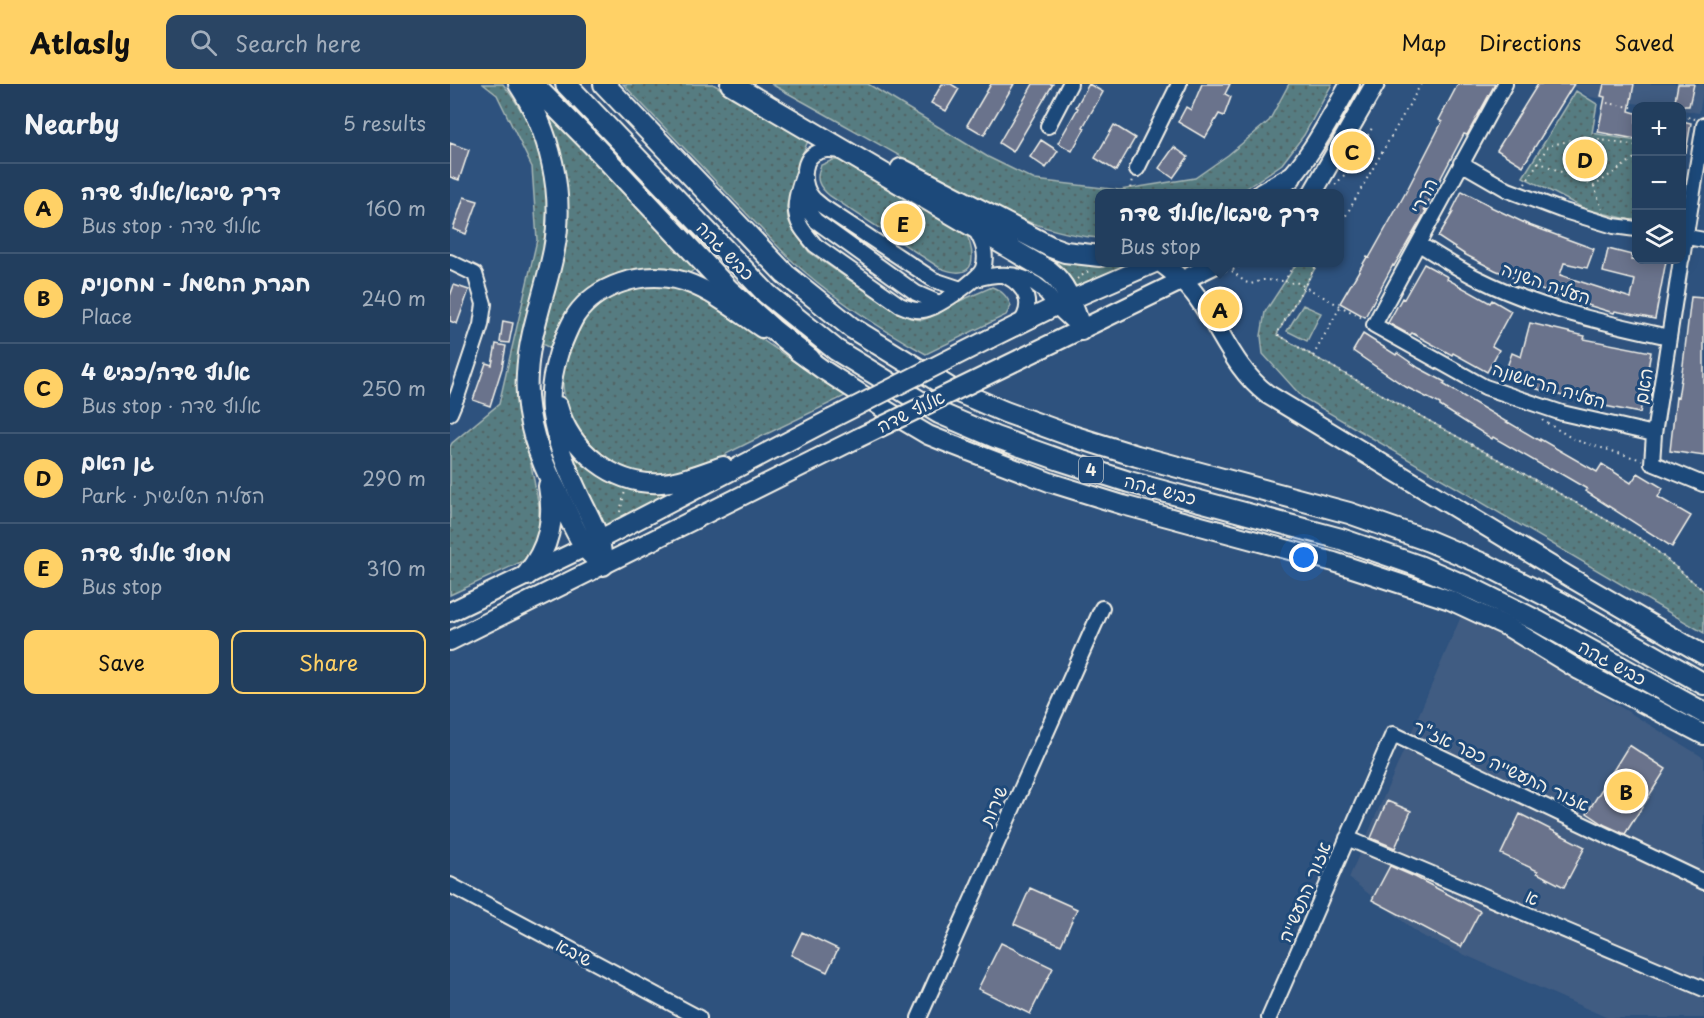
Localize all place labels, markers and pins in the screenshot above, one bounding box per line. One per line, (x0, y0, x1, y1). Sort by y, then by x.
pin: C (1332, 128, 1372, 174)
pin: D (1566, 136, 1604, 182)
pin: E (884, 200, 922, 246)
pin: A (1200, 286, 1240, 332)
pin: B (1606, 768, 1646, 814)

